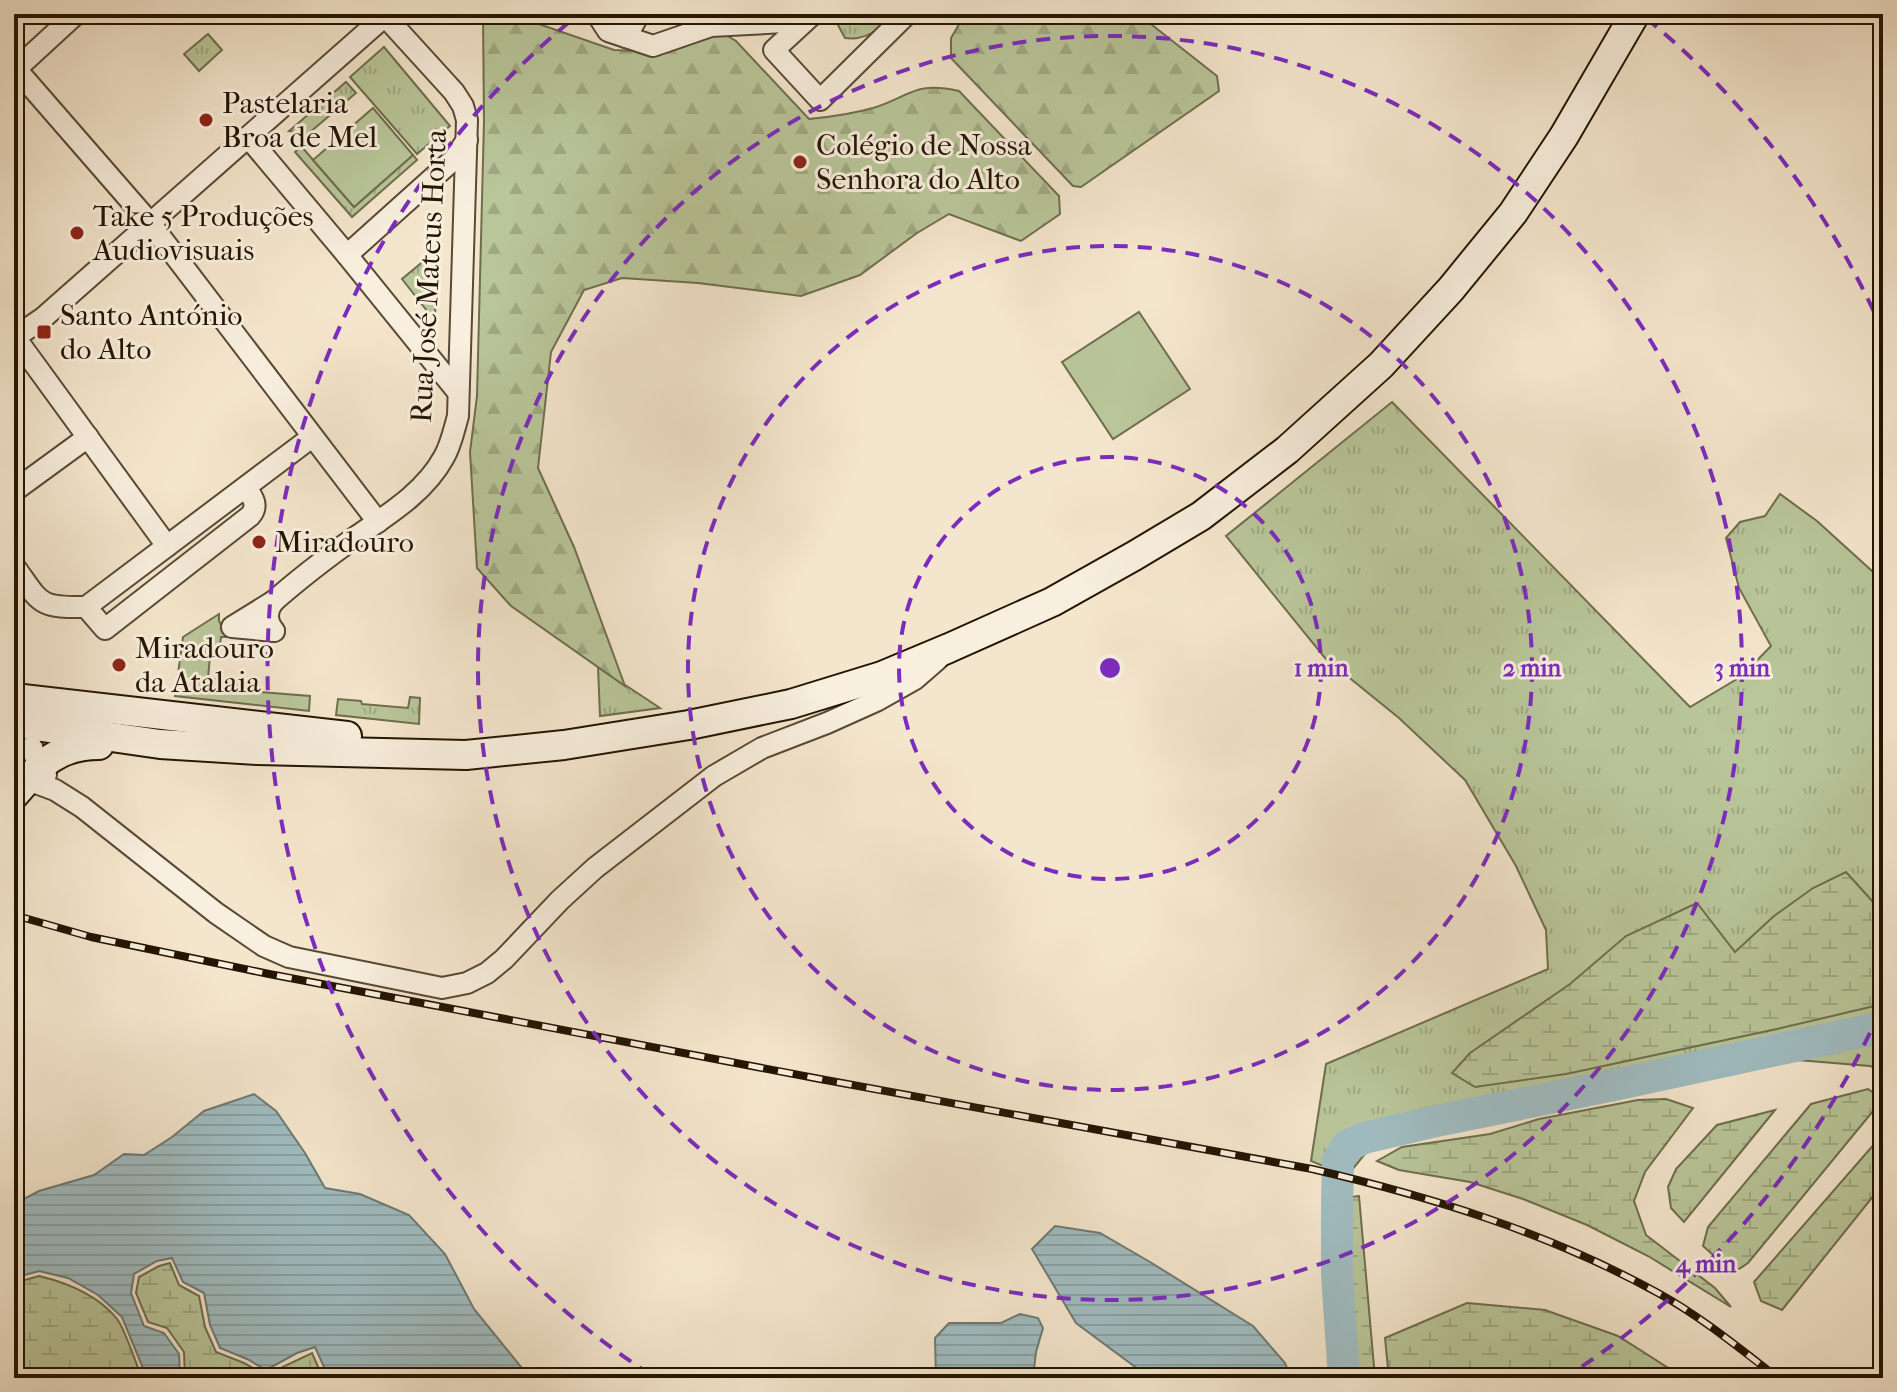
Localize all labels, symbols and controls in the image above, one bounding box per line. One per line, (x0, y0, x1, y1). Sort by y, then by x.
place label: Pastelaria Broa de Mel (222, 86, 377, 155)
marker: Pastelaria Broa de Mel (197, 111, 215, 129)
street label: Rua José Mateus Horta (404, 127, 454, 424)
place label: Colégio de Nossa Senhora do Alto (816, 128, 1033, 197)
marker: Colégio de Nossa Senhora do Alto (791, 153, 809, 171)
place label: Take 5 Produções Audiovisuais (92, 199, 314, 268)
marker: Take 5 Produções Audiovisuais (68, 224, 86, 242)
place label: Santo António do Alto (60, 298, 243, 367)
marker: Santo António do Alto (35, 323, 53, 341)
place label: Miradouro (275, 525, 414, 560)
marker: Miradouro (250, 533, 268, 551)
place label: Miradouro da Atalaia (135, 631, 274, 700)
centre of rings (1096, 654, 1124, 682)
text: 1 min (1294, 654, 1349, 682)
text: 2 min (1503, 654, 1562, 682)
text: 3 min (1714, 654, 1771, 682)
marker: Miradouro da Atalaia (110, 656, 128, 674)
text: 4 min (1675, 1250, 1737, 1279)

